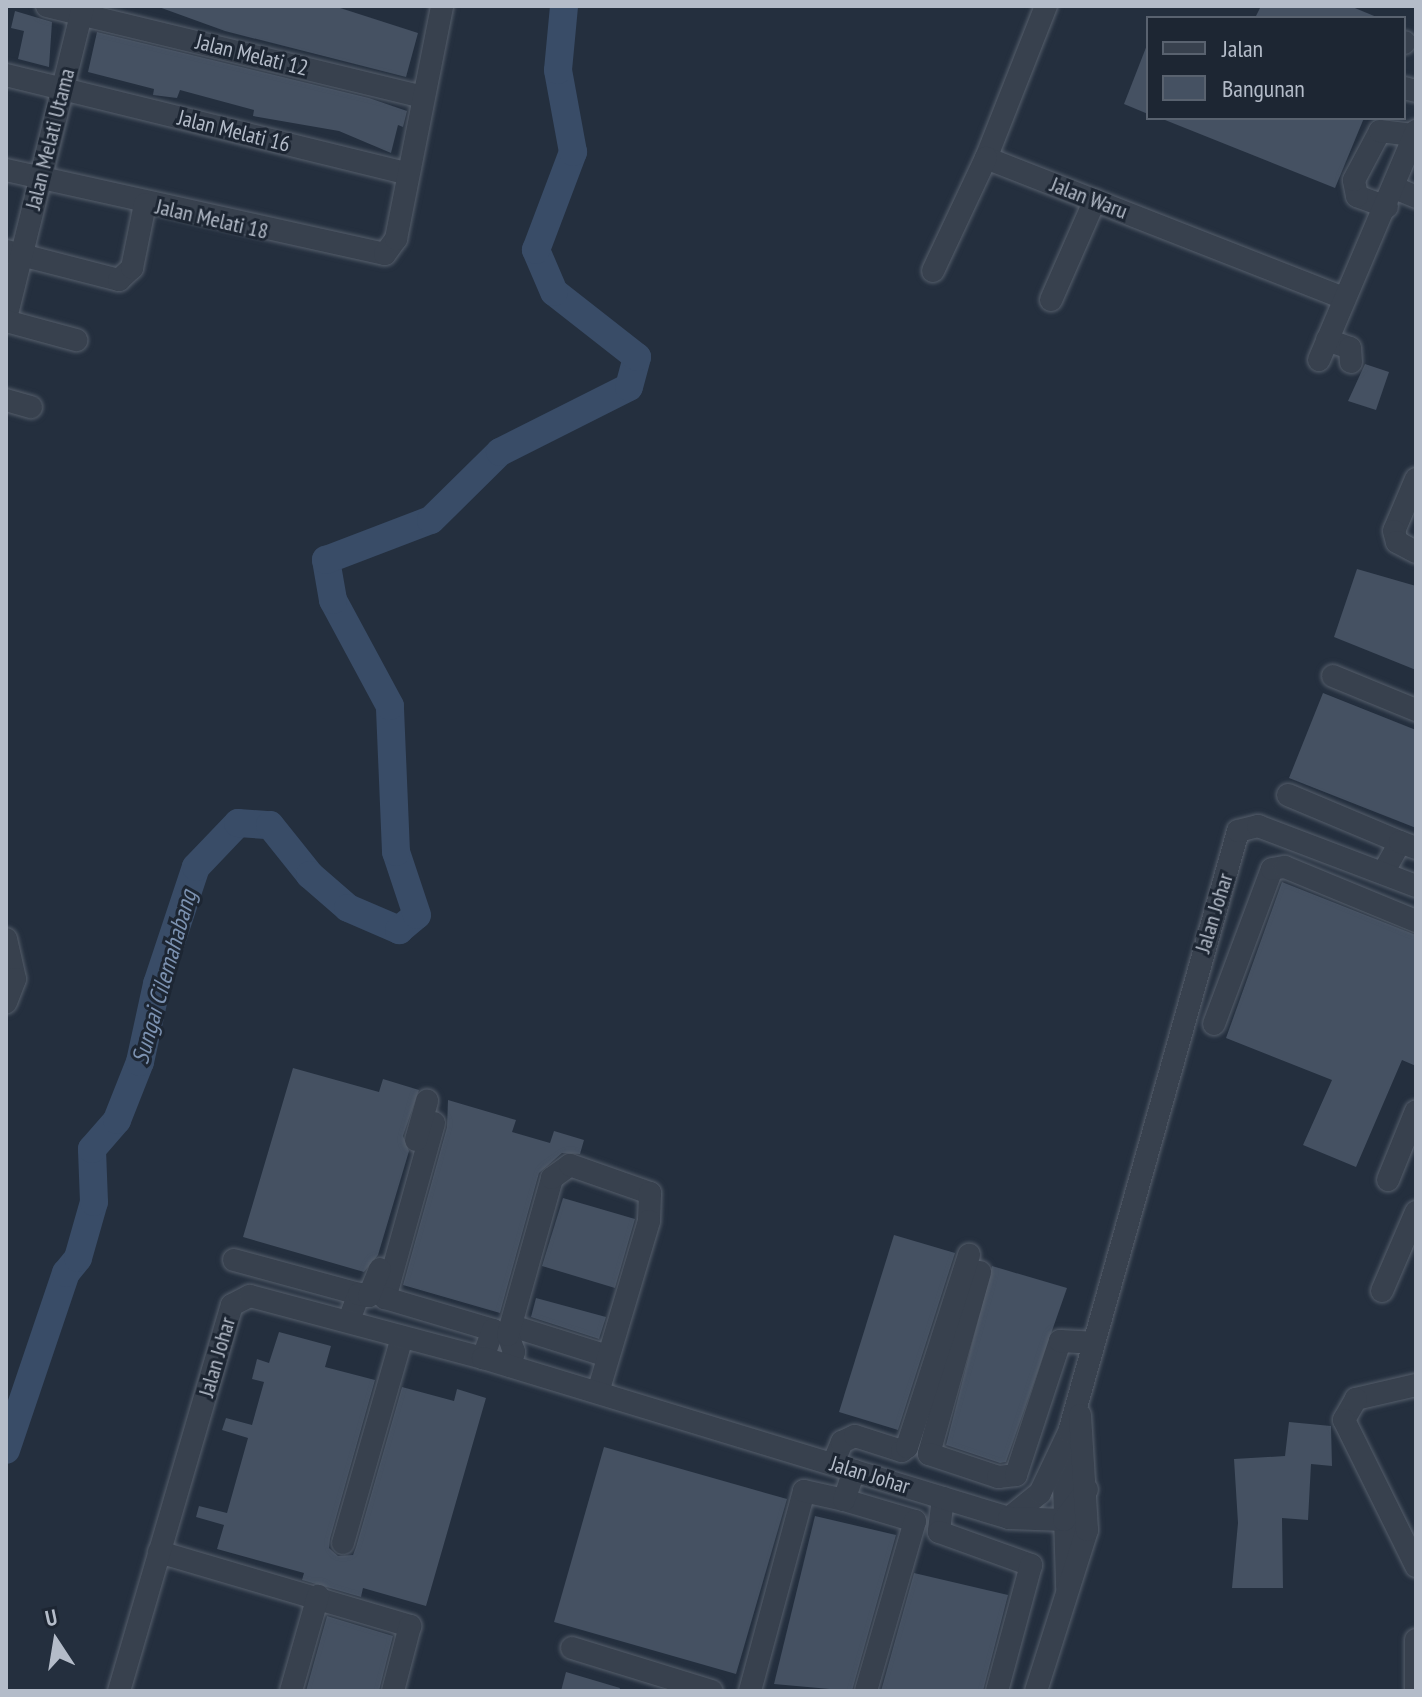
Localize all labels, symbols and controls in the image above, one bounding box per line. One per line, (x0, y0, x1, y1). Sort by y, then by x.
legend (1146, 16, 1406, 120)
street label: Jalan Melati 12 (193, 28, 311, 82)
text: Jalan (1222, 33, 1263, 64)
street label: Jalan Melati Utama (20, 66, 80, 212)
text: Bangunan (1222, 73, 1305, 104)
street label: Jalan Melati 16 (175, 104, 293, 158)
street label: Jalan Waru (1047, 171, 1131, 225)
street label: Jalan Melati 18 (153, 193, 271, 245)
street label: Jalan Johar (1189, 870, 1239, 956)
water label: Sungai Cilemahabang (125, 887, 203, 1067)
street label: Jalan Johar (193, 1314, 241, 1400)
street label: Jalan Johar (827, 1450, 913, 1500)
north arrow (16, 1601, 96, 1681)
text: U (43, 1603, 59, 1632)

